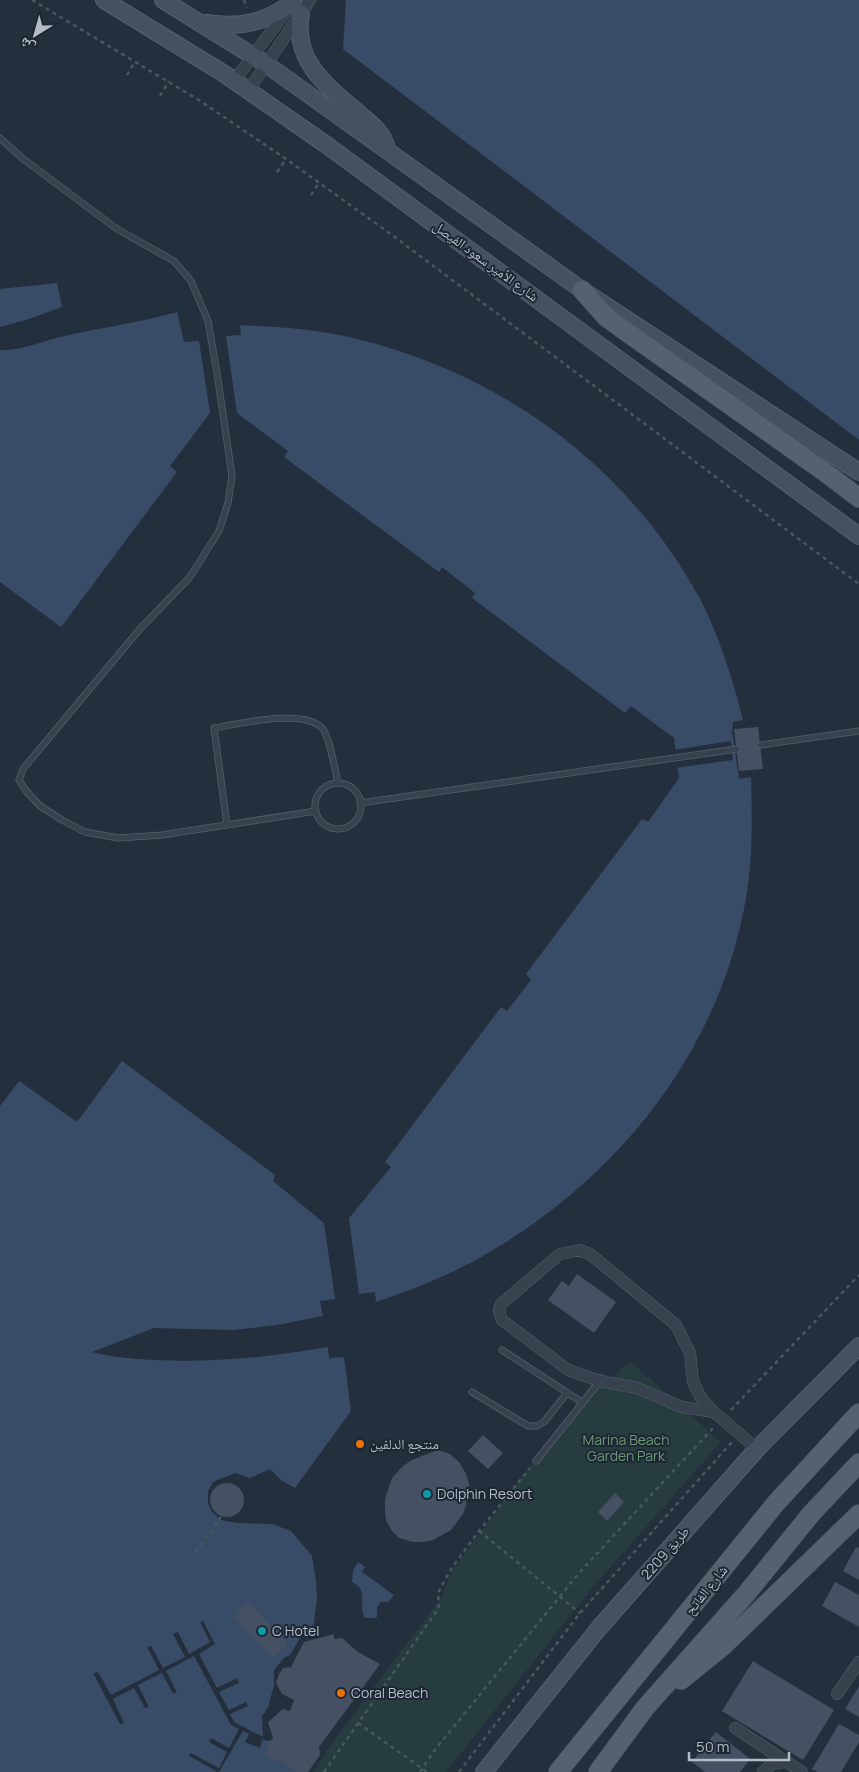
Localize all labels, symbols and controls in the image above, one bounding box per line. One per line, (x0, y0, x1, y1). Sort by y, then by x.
north arrow (10, 10, 60, 60)
text: ش (15, 34, 39, 58)
street label: شارع الأمير سعود الفيصل (429, 216, 543, 306)
park label: Marina Beach Garden Park (582, 1430, 670, 1465)
place label: منتجع الدلفين (370, 1434, 439, 1454)
marker: منتجع الدلفين (354, 1438, 366, 1450)
place label: Dolphin Resort (437, 1484, 533, 1503)
marker: Dolphin Resort (421, 1488, 433, 1500)
street label: طريق 2209 (636, 1522, 694, 1584)
street label: شارع الفاتح (680, 1561, 732, 1619)
place label: C Hotel (272, 1621, 319, 1640)
marker: C Hotel (256, 1625, 268, 1637)
place label: Coral Beach (351, 1683, 428, 1702)
marker: Coral Beach (335, 1687, 347, 1699)
scale bar (689, 1730, 789, 1762)
text: 50 m (696, 1736, 730, 1757)

